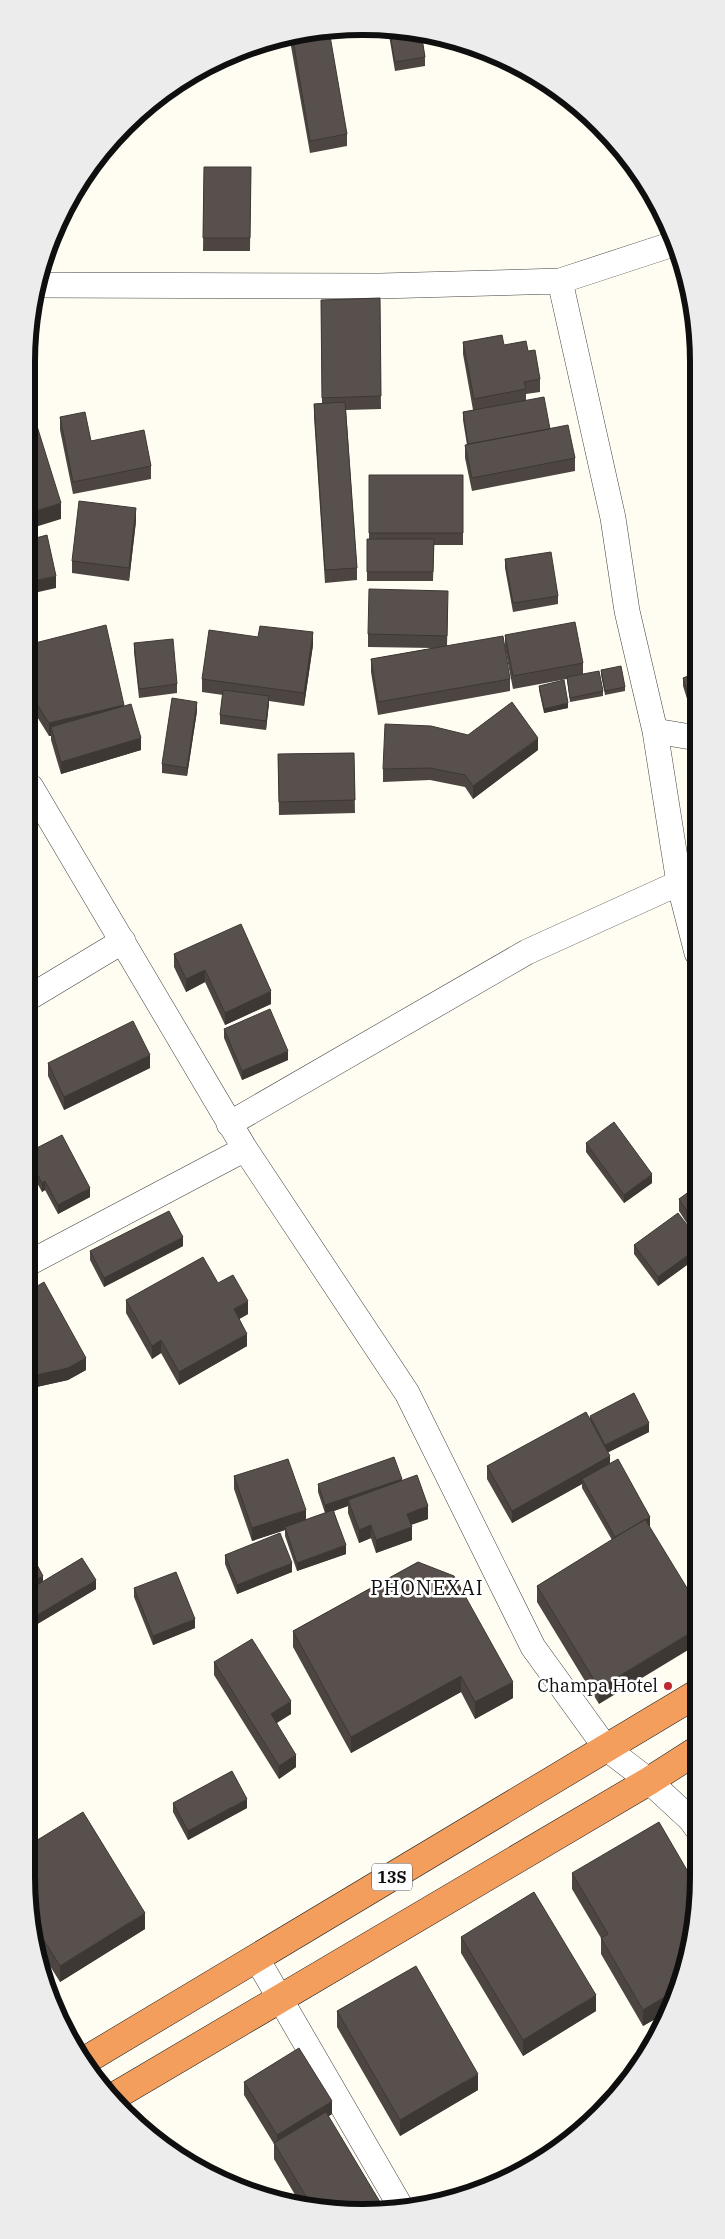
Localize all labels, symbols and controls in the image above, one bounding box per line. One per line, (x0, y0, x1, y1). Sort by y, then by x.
district label: PHONEXAI (370, 1574, 484, 1601)
place label: Champa Hotel (537, 1674, 658, 1697)
marker: Champa Hotel (662, 1680, 674, 1692)
road number: 13S (372, 1864, 412, 1890)

